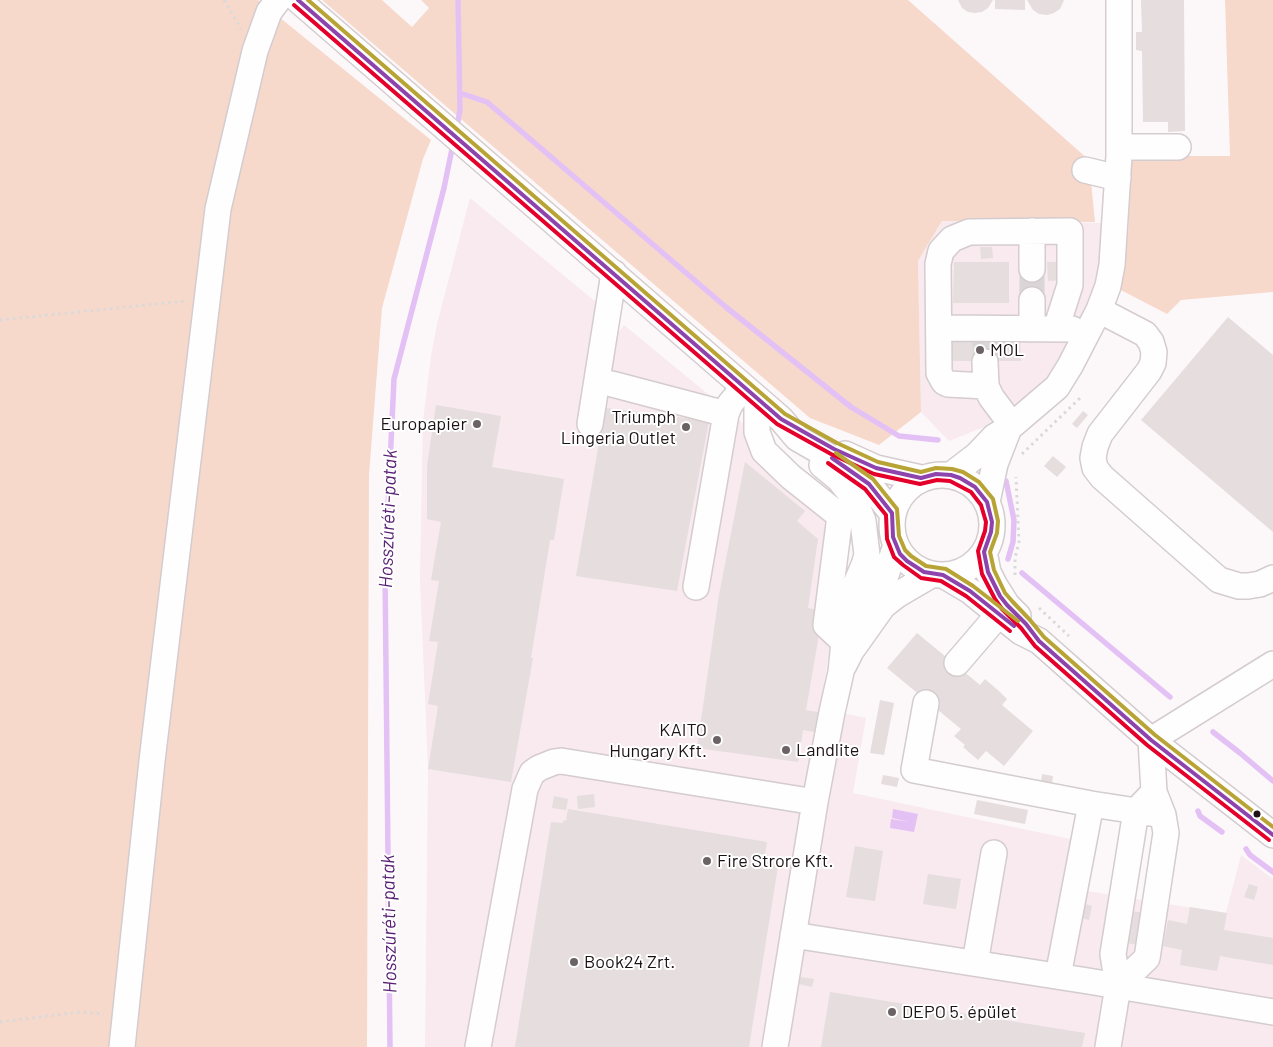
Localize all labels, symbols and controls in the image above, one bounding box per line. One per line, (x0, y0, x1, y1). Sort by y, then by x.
place label: MOL (990, 339, 1024, 361)
marker: MOL (974, 344, 986, 356)
place label: Triumph Lingeria Outlet (561, 406, 676, 448)
place label: Europapier (380, 413, 467, 435)
marker: Europapier (471, 418, 483, 430)
marker: Triumph Lingeria Outlet (680, 421, 692, 433)
water label: Hosszúréti-patak (374, 449, 402, 589)
place label: KAITO Hungary Kft. (609, 719, 707, 762)
marker: KAITO Hungary Kft. (711, 734, 723, 746)
place label: Landlite (796, 739, 859, 761)
marker: Landlite (780, 744, 792, 756)
unlabelled marker (1252, 809, 1262, 819)
place label: Fire Strore Kft. (717, 850, 833, 872)
water label: Hosszúréti-patak (376, 854, 402, 994)
marker: Fire Strore Kft. (701, 855, 713, 867)
place label: Book24 Zrt. (584, 951, 675, 973)
marker: Book24 Zrt. (568, 956, 580, 968)
place label: DEPO 5. épület (902, 1001, 1017, 1023)
marker: DEPO 5. épület (886, 1006, 898, 1018)

